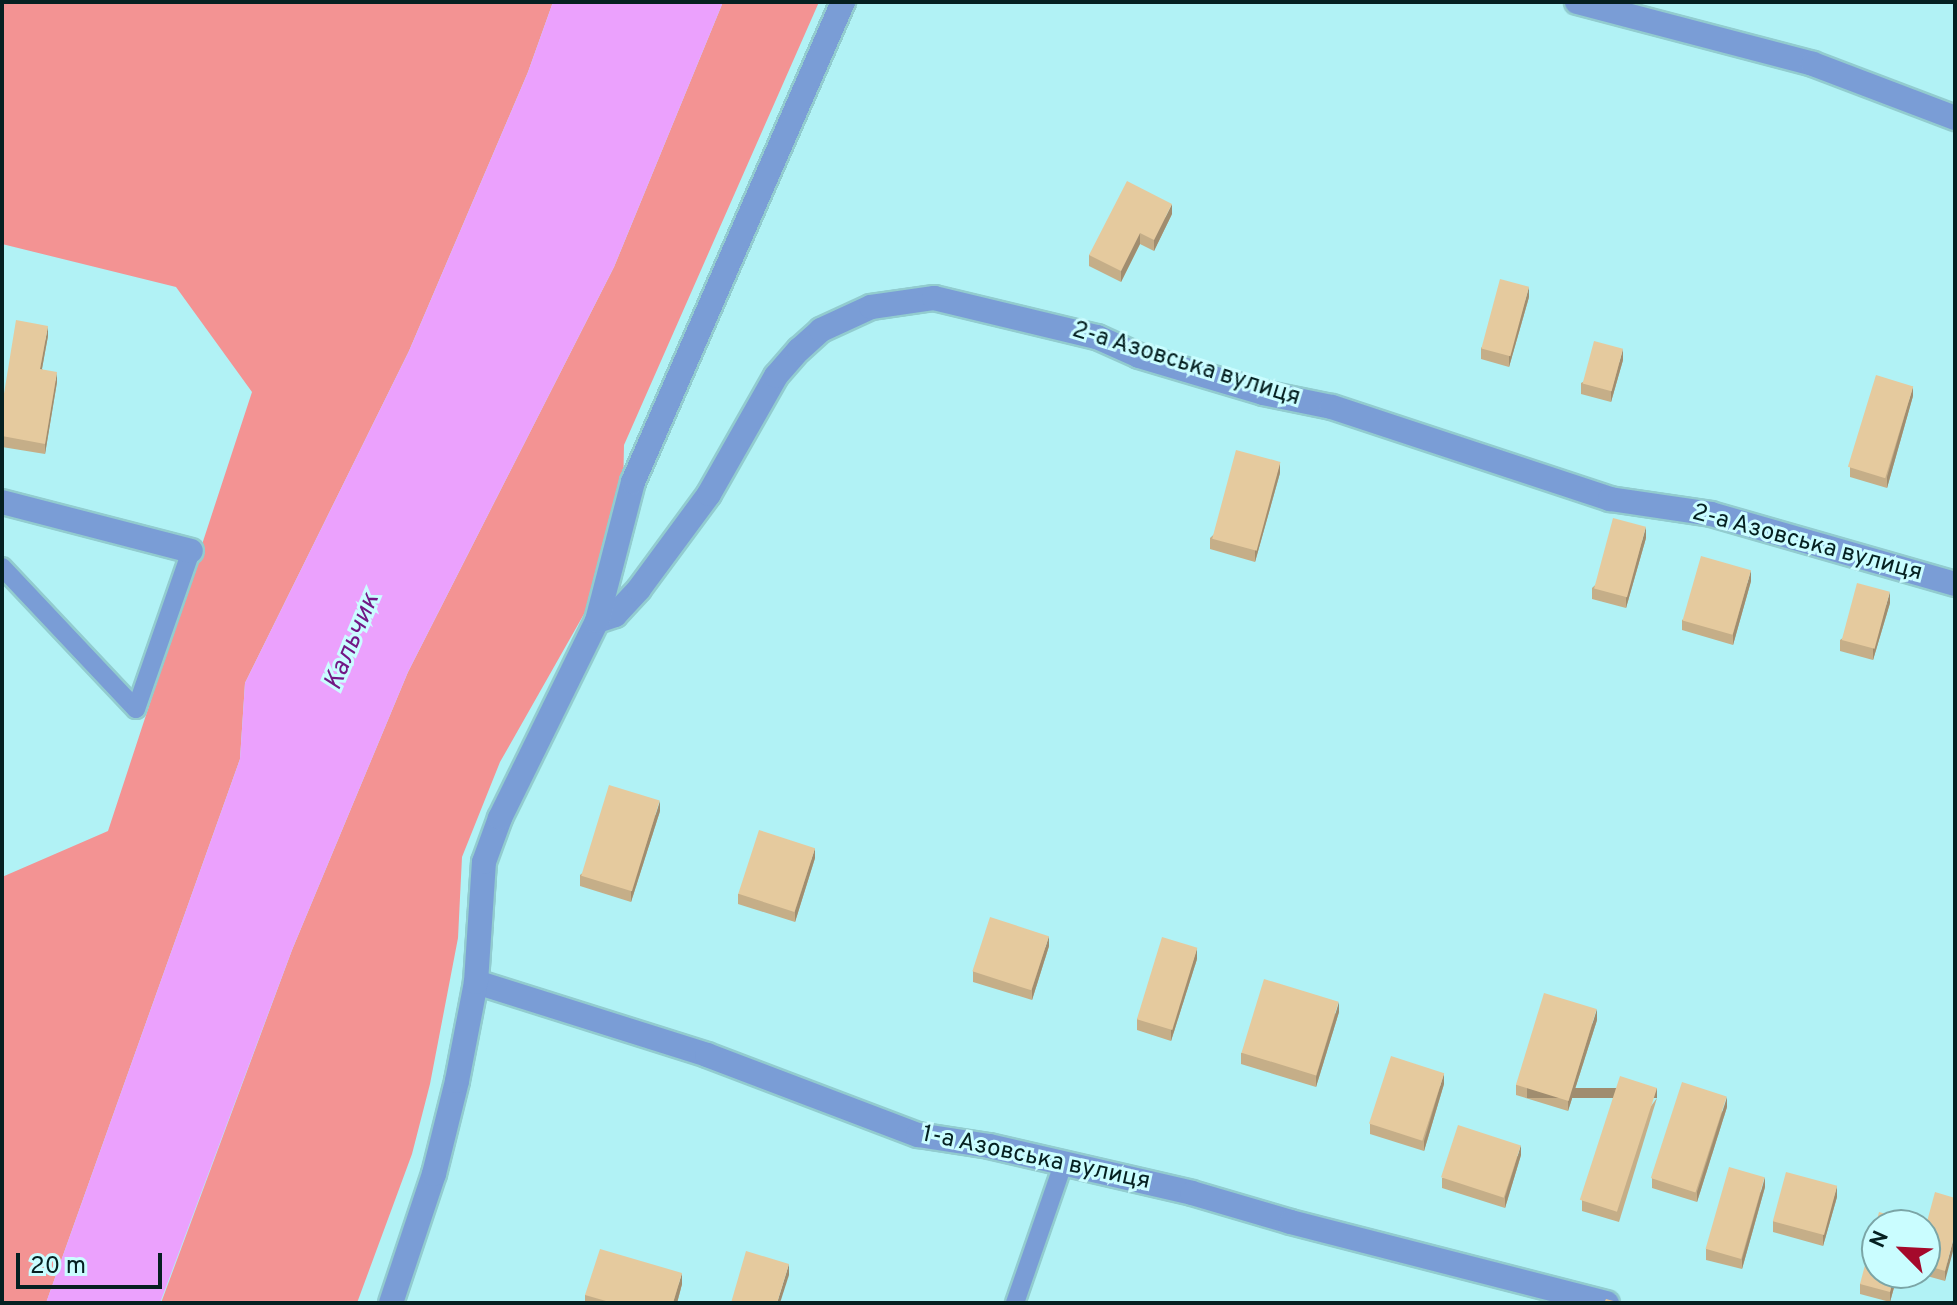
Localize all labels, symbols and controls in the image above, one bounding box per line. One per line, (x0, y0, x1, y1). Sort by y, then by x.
street label: 2-а Азовська вулиця (1068, 316, 1304, 414)
street label: 2-а Азовська вулиця (1688, 499, 1926, 589)
water label: Кальчик (319, 589, 387, 695)
street label: 1-а Азовська вулиця (919, 1121, 1153, 1197)
north arrow (1861, 1209, 1941, 1289)
text: N (1865, 1227, 1896, 1253)
scale bar (20, 1237, 166, 1287)
text: 20 m (30, 1252, 86, 1282)

